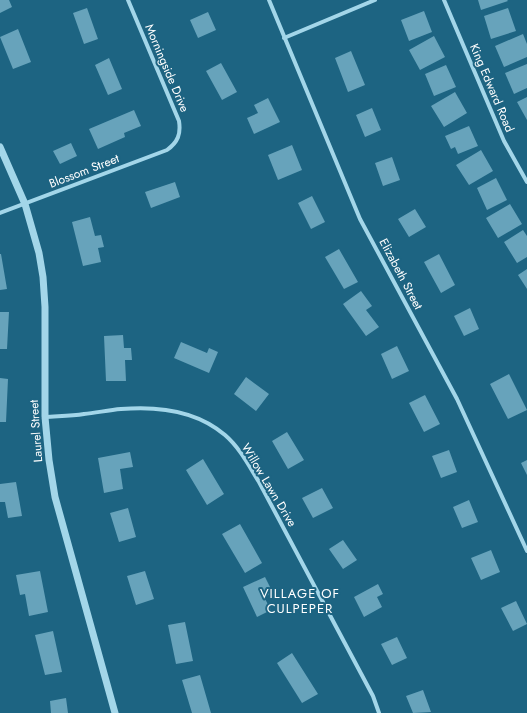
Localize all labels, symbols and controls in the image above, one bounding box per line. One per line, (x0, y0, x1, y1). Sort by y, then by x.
street label: Morningside Drive (140, 21, 194, 115)
street label: King Edward Road (465, 41, 519, 135)
street label: Blossom Street (46, 149, 122, 193)
street label: Elizabeth Street (375, 235, 427, 313)
street label: Laurel Street (25, 399, 47, 463)
street label: Willow Lawn Drive (237, 440, 301, 530)
district label: VILLAGE OF CULPEPER (260, 584, 340, 618)

